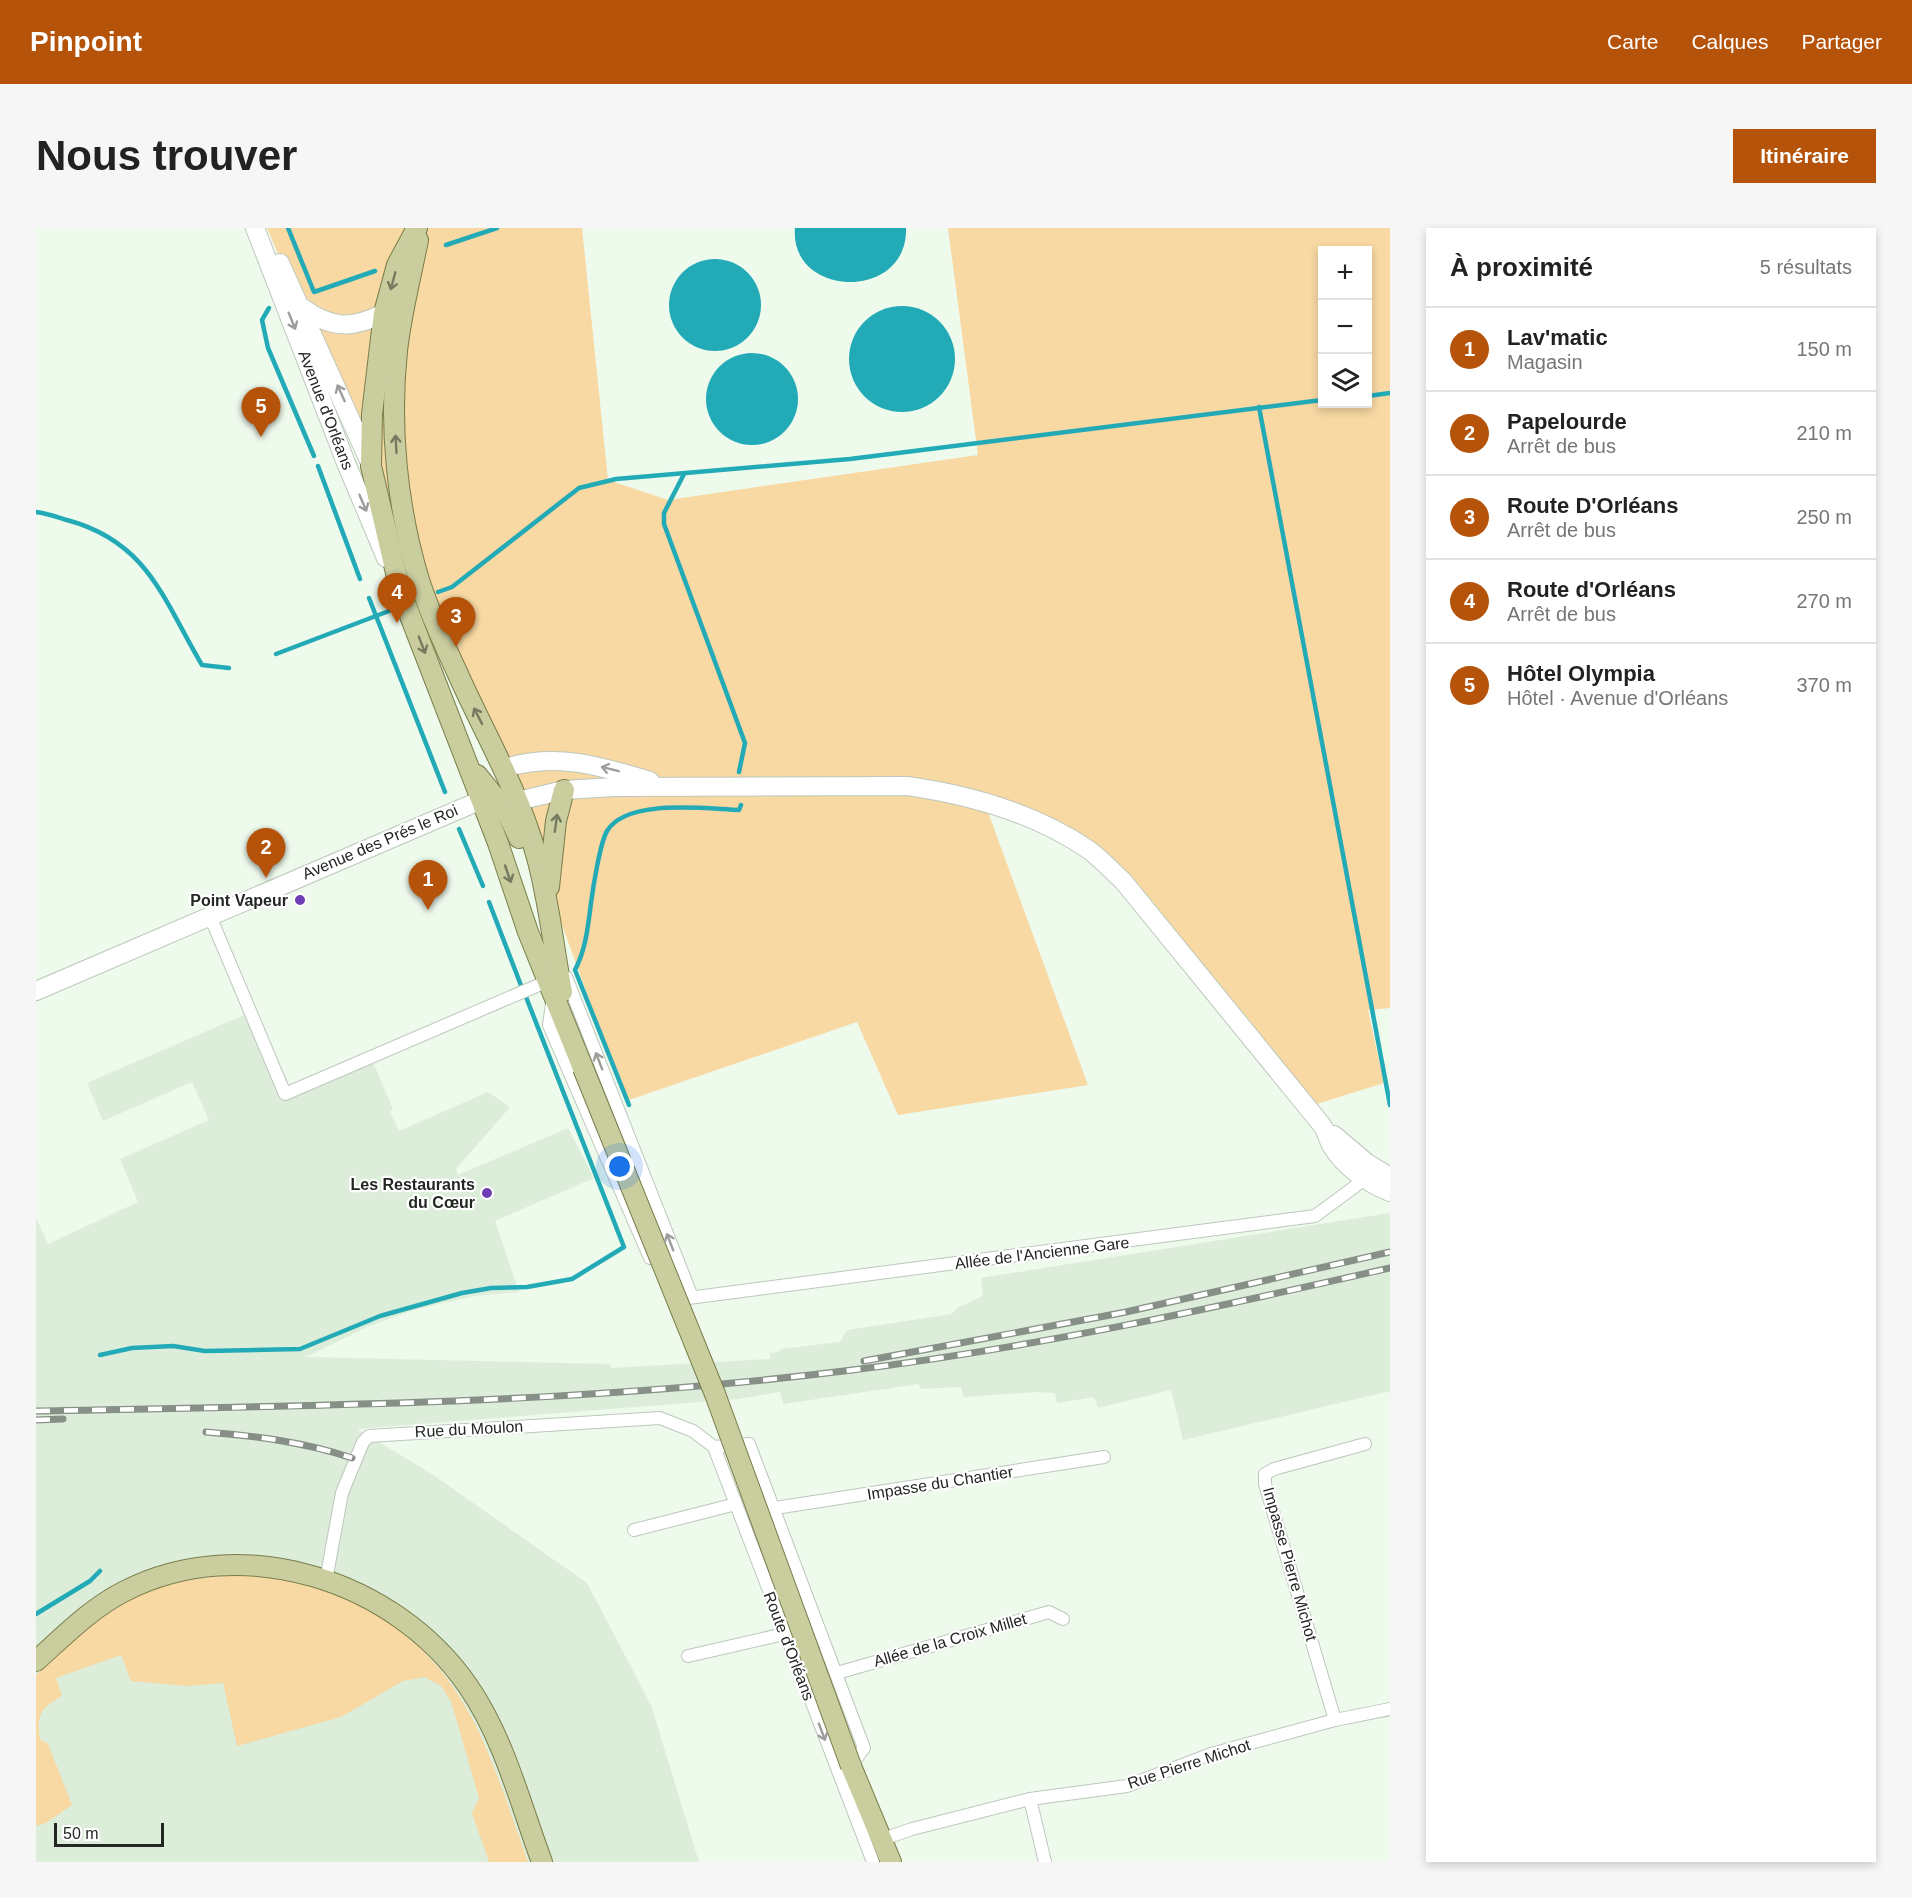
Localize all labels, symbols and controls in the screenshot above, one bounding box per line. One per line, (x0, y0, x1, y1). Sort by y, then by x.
text: Pinpoint (30, 26, 142, 57)
text: Carte (1607, 30, 1658, 53)
text: Calques (1691, 30, 1768, 53)
text: Partager (1801, 30, 1882, 53)
button: Itinéraire (1733, 129, 1876, 183)
text: Nous trouver (36, 132, 297, 179)
map controls (1318, 246, 1372, 408)
button: + (1318, 246, 1372, 300)
text: À proximité (1450, 252, 1593, 282)
text: 5 résultats (1760, 256, 1852, 278)
one-way arrow (387, 271, 398, 290)
button: − (1318, 300, 1372, 354)
one-way arrow (287, 312, 298, 330)
text: Lav'matic (1507, 325, 1608, 350)
text: 1 (1464, 338, 1475, 360)
text: 150 m (1796, 338, 1852, 360)
street label: Avenue d'Orléans (295, 348, 357, 472)
text: Magasin (1507, 351, 1583, 373)
button: layers (1318, 354, 1372, 408)
one-way arrow (334, 384, 345, 402)
pin: 5 (242, 388, 280, 437)
text: Papelourde (1507, 409, 1627, 434)
text: 2 (1464, 422, 1475, 444)
text: 210 m (1796, 422, 1852, 444)
one-way arrow (390, 434, 401, 454)
text: Arrêt de bus (1507, 435, 1616, 457)
one-way arrow (358, 493, 369, 512)
text: Route D'Orléans (1507, 493, 1679, 518)
text: 3 (1464, 506, 1475, 528)
text: 250 m (1796, 506, 1852, 528)
text: Arrêt de bus (1507, 519, 1616, 541)
pin: 4 (378, 574, 416, 623)
text: Route d'Orléans (1507, 577, 1676, 602)
text: 4 (1464, 590, 1475, 612)
text: 270 m (1796, 590, 1852, 612)
pin: 3 (436, 598, 476, 647)
text: Arrêt de bus (1507, 603, 1616, 625)
one-way arrow (417, 635, 428, 654)
text: Hôtel Olympia (1507, 661, 1655, 686)
text: 5 (1464, 674, 1475, 696)
text: 370 m (1796, 674, 1852, 696)
text: Hôtel · Avenue d'Orléans (1507, 687, 1728, 709)
one-way arrow (472, 708, 484, 725)
one-way arrow (601, 763, 620, 775)
street label: Avenue des Prés le Roi (300, 802, 460, 882)
one-way arrow (551, 814, 562, 834)
pin: 2 (246, 828, 286, 878)
pin: 1 (408, 860, 448, 910)
one-way arrow (503, 864, 514, 883)
place label: Point Vapeur (190, 892, 288, 909)
marker: Point Vapeur (293, 893, 307, 907)
one-way arrow (593, 1052, 604, 1071)
your location (605, 1152, 634, 1181)
place label: Les Restaurants du Cœur (351, 1176, 475, 1211)
marker: Les Restaurants du Cœur (480, 1186, 494, 1200)
one-way arrow (664, 1234, 675, 1252)
street label: Allée de l'Ancienne Gare (954, 1234, 1130, 1272)
street label: Rue du Moulon (414, 1418, 524, 1440)
street label: Impasse du Chantier (866, 1463, 1015, 1503)
street label: Impasse Pierre Michot (1260, 1485, 1320, 1643)
street label: Route d'Orléans (760, 1589, 818, 1703)
street label: Allée de la Croix Millet (872, 1610, 1029, 1670)
one-way arrow (817, 1722, 828, 1741)
street label: Rue Pierre Michot (1125, 1736, 1253, 1792)
scale bar (54, 1820, 164, 1848)
text: 50 m (63, 1825, 99, 1842)

